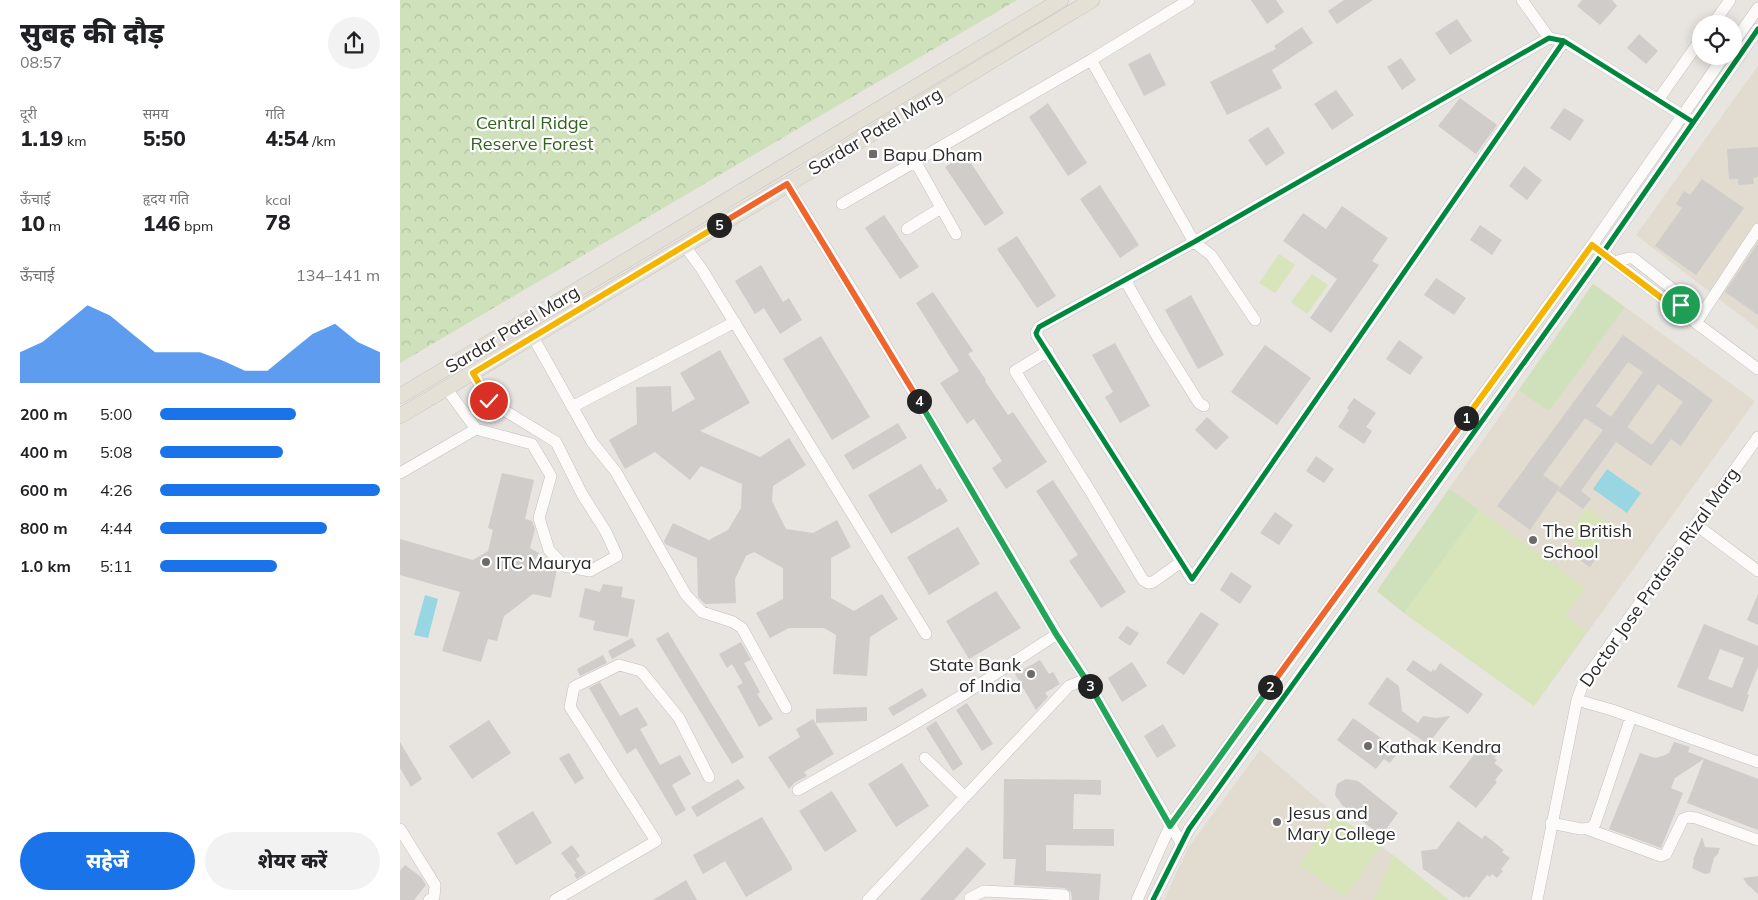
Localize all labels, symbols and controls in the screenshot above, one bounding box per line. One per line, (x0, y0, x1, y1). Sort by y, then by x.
text: सुबह की दौड़ (20, 15, 164, 50)
map controls (1692, 15, 1742, 65)
button: locate (1692, 15, 1742, 65)
button: share (328, 17, 380, 69)
text: 08:57 (20, 52, 62, 72)
street label: Sardar Patel Marg (804, 82, 946, 180)
text: दूरी (20, 105, 37, 123)
text: समय (143, 105, 169, 123)
text: गति (265, 105, 285, 123)
park label: Central Ridge Reserve Forest (470, 111, 594, 155)
text: 1.19 (20, 125, 63, 151)
text: 5:50 (143, 125, 186, 151)
text: 4:54 (265, 125, 309, 151)
text: km (63, 132, 86, 150)
text: /km (309, 132, 336, 150)
place label: Bapu Dham (883, 143, 983, 166)
marker: Bapu Dham (867, 148, 879, 160)
text: ऊँचाई (20, 190, 50, 208)
text: हृदय गति (143, 190, 189, 208)
text: kcal (265, 191, 291, 209)
text: 78 (265, 209, 291, 235)
text: 10 (20, 210, 45, 236)
text: 146 (143, 210, 180, 236)
pin: 5 (706, 212, 732, 238)
text: 5 (715, 216, 724, 234)
text: m (45, 217, 61, 235)
text: bpm (180, 217, 213, 235)
text: ऊँचाई (20, 265, 55, 285)
text: 134–141 m (296, 265, 380, 285)
street label: Sardar Patel Marg (441, 280, 583, 378)
pin (1660, 284, 1702, 326)
icon: arrive (1667, 291, 1695, 319)
pin (468, 380, 510, 422)
icon: check (475, 387, 503, 415)
pin: 4 (906, 388, 932, 414)
text: 4 (915, 392, 924, 410)
text: 200 m (20, 404, 68, 424)
text: 5:00 (100, 404, 132, 424)
pin: 1 (1454, 406, 1478, 430)
text: 1 (1462, 409, 1471, 427)
text: 400 m (20, 442, 68, 462)
text: 5:08 (100, 442, 132, 462)
street label: Doctor Jose Protasio Rizal Marg (1574, 463, 1744, 691)
text: 600 m (20, 480, 68, 500)
text: 4:26 (100, 480, 132, 500)
text: 800 m (20, 518, 68, 538)
text: 4:44 (100, 518, 132, 538)
place label: The British School (1543, 519, 1632, 563)
marker: The British School (1527, 534, 1539, 546)
place label: ITC Maurya (496, 551, 592, 574)
text: 1.0 km (20, 556, 71, 576)
text: 5:11 (100, 556, 132, 576)
marker: ITC Maurya (480, 556, 492, 568)
place label: State Bank of India (929, 653, 1022, 697)
marker: State Bank of India (1025, 668, 1037, 680)
pin: 3 (1078, 674, 1102, 698)
pin: 2 (1258, 674, 1282, 700)
text: 3 (1086, 677, 1095, 695)
text: 2 (1266, 678, 1275, 696)
place label: Kathak Kendra (1378, 735, 1501, 758)
marker: Kathak Kendra (1362, 740, 1374, 752)
place label: Jesus and Mary College (1287, 801, 1396, 845)
marker: Jesus and Mary College (1271, 816, 1283, 828)
button: सहेजें (20, 832, 195, 890)
button: शेयर करें (205, 832, 380, 890)

